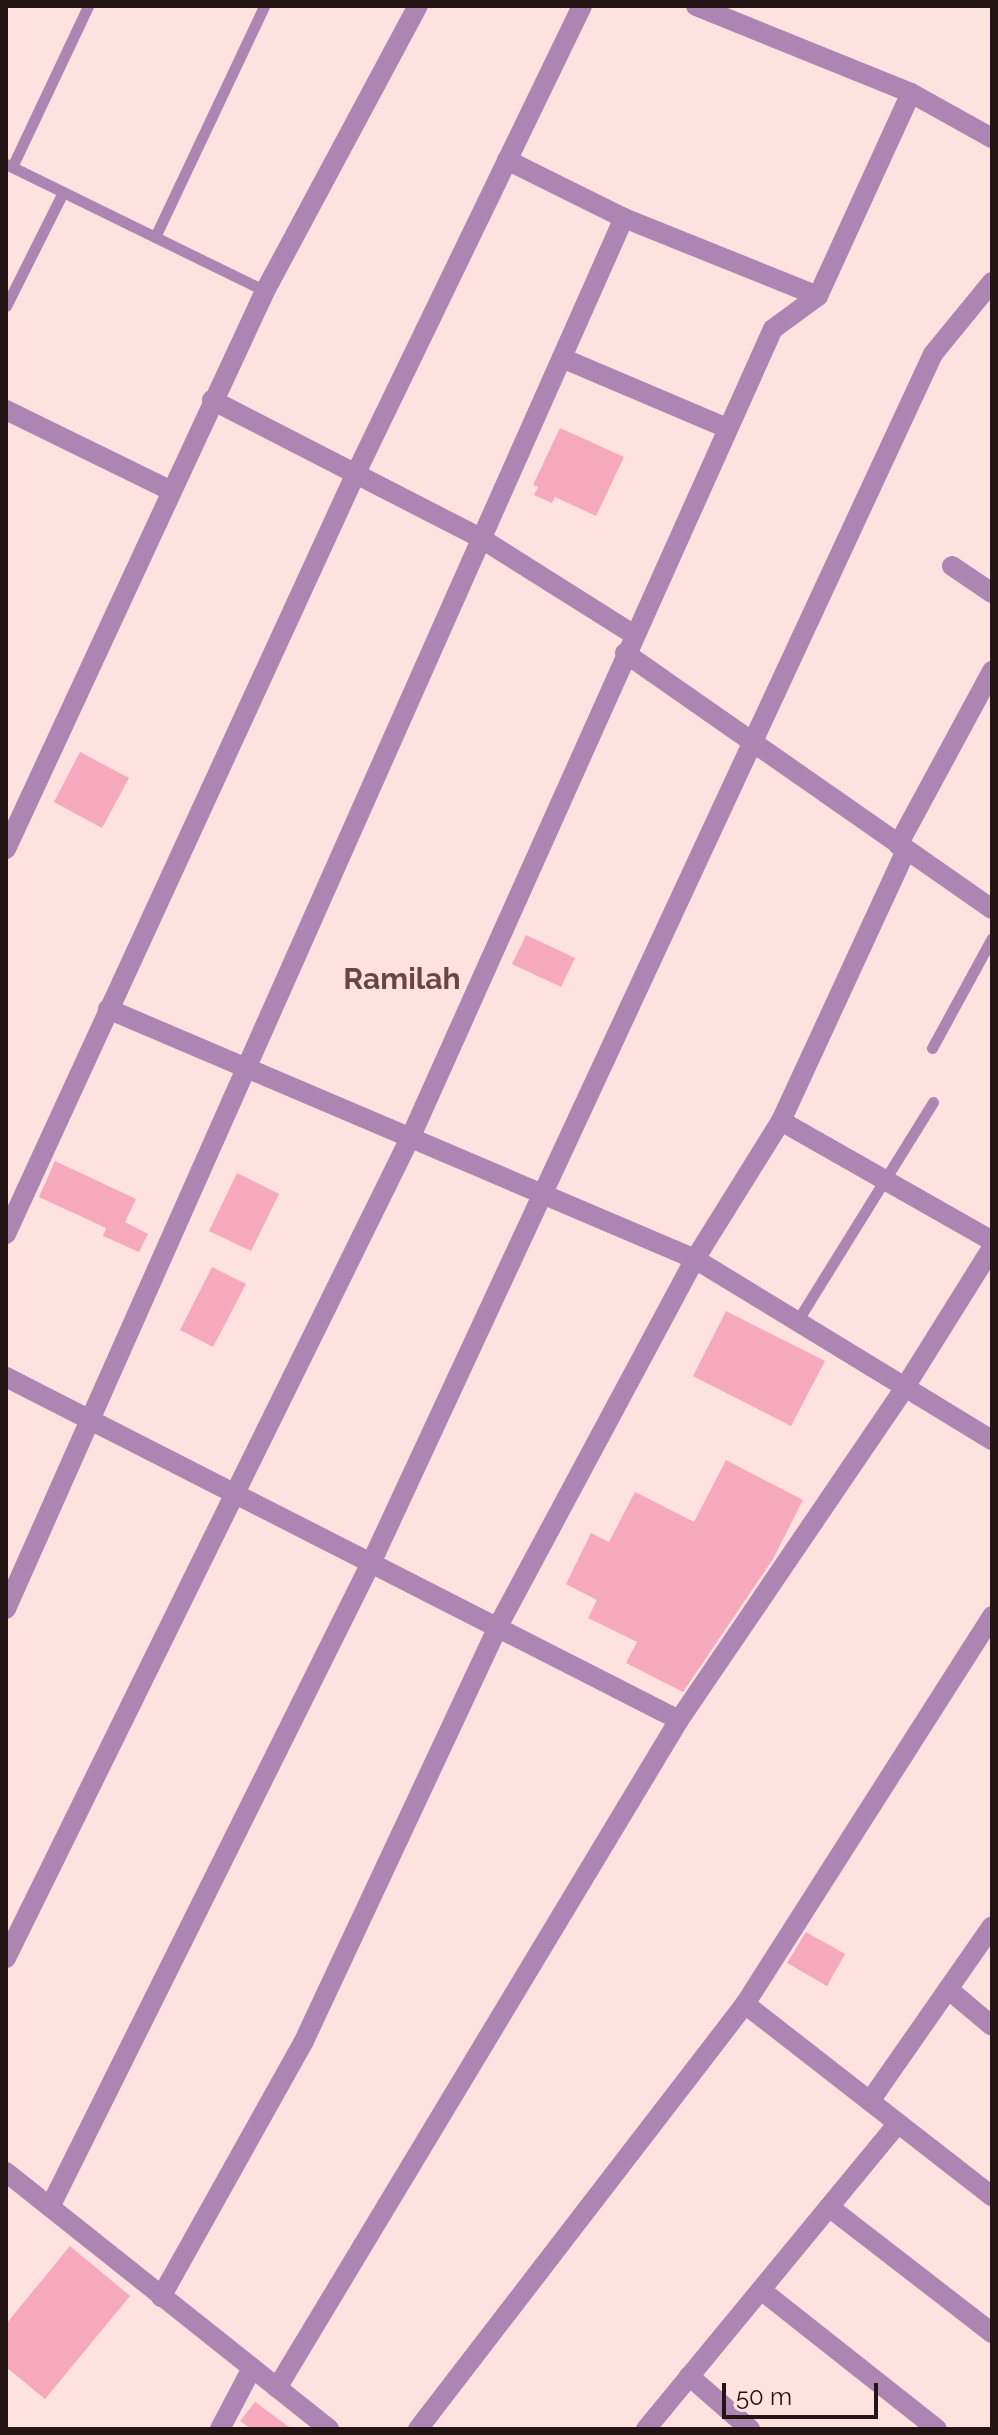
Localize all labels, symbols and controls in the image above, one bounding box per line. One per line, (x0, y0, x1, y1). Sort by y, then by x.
district label: Ramilah (343, 961, 461, 997)
scale bar (726, 2367, 882, 2417)
text: 50 m (736, 2382, 792, 2411)

